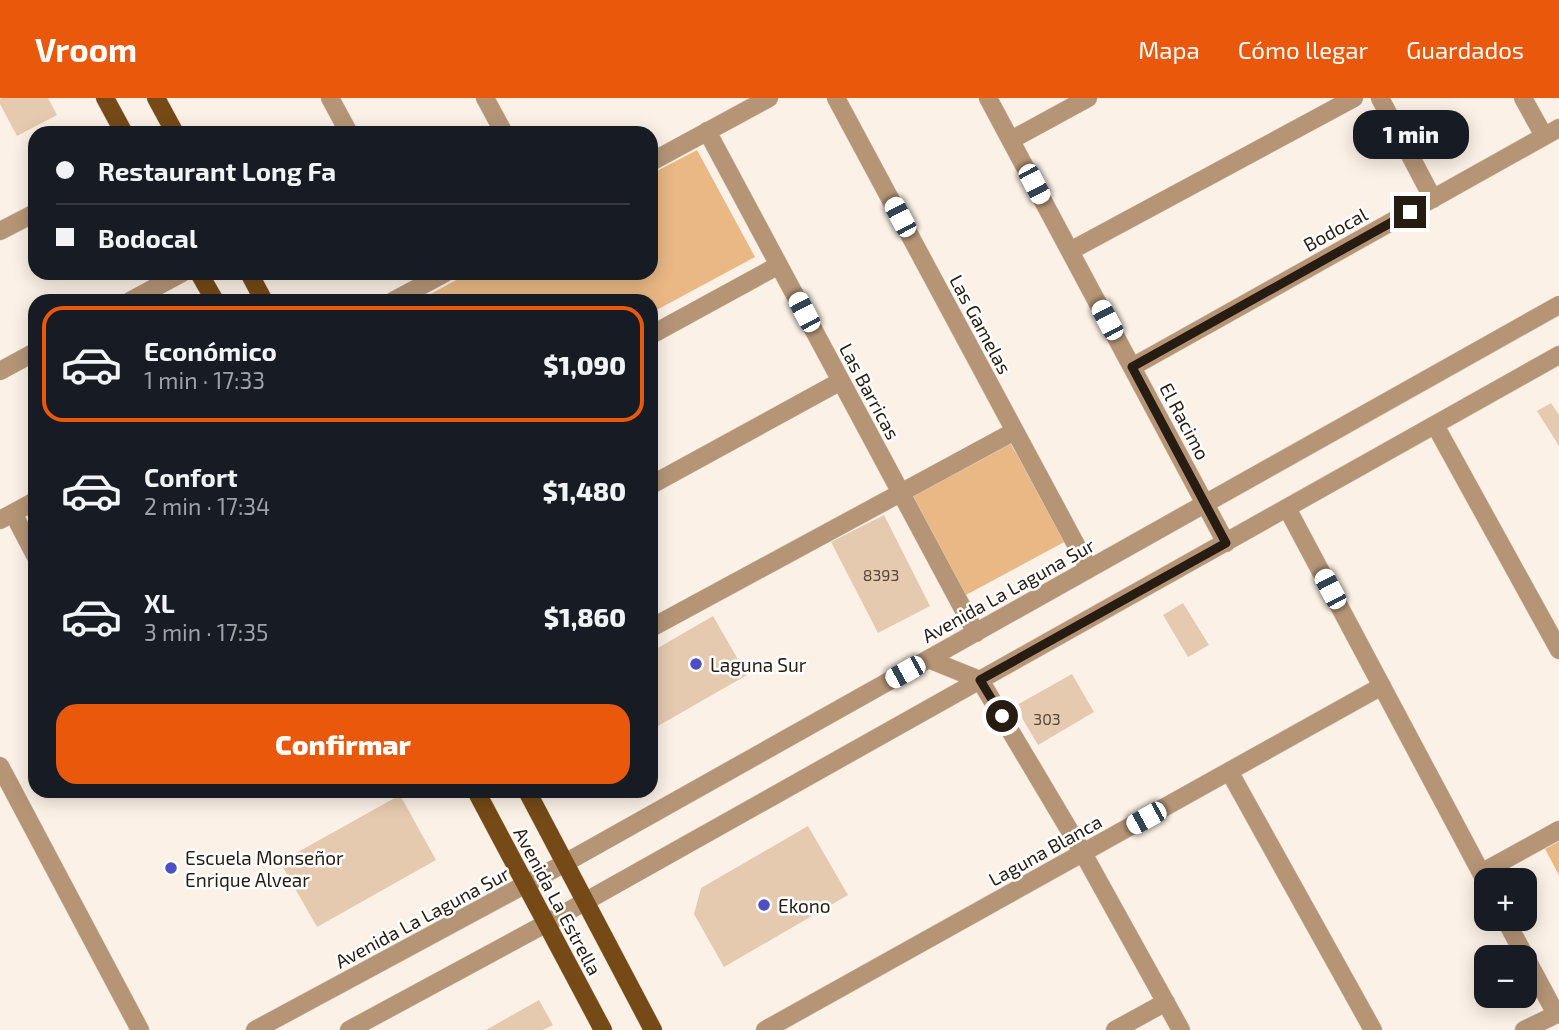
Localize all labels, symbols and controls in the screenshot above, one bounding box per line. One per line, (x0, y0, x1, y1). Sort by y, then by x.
text: Vroom (35, 29, 137, 69)
text: Mapa (1138, 35, 1200, 64)
text: Cómo llegar (1238, 35, 1368, 64)
text: Guardados (1406, 35, 1524, 64)
callout: 1 min (1352, 110, 1468, 159)
text: 1 min (1383, 120, 1439, 148)
text: Restaurant Long Fa (98, 155, 336, 186)
car (1015, 161, 1054, 207)
car (881, 194, 920, 240)
route end (1394, 196, 1426, 228)
street label: Bodocal (1299, 202, 1371, 256)
text: Bodocal (98, 222, 197, 253)
street label: Las Gamelas (945, 270, 1017, 378)
car (785, 289, 824, 335)
car (1088, 297, 1127, 343)
icon: car (60, 333, 123, 396)
text: Económico (144, 335, 277, 366)
street label: Las Barricas (835, 339, 905, 443)
text: $1,090 (543, 349, 626, 380)
text: 1 min · 17:33 (144, 366, 265, 394)
street label: El Racimo (1155, 379, 1215, 463)
icon: car (60, 459, 123, 522)
text: Confort (144, 461, 238, 492)
text: $1,480 (542, 475, 626, 506)
text: 2 min · 17:34 (144, 492, 270, 520)
street label: Avenida La Laguna Sur (918, 533, 1099, 647)
house number: 8393 (863, 565, 899, 584)
car (1311, 566, 1350, 612)
icon: car (60, 585, 123, 648)
text: XL (144, 587, 175, 618)
text: $1,860 (544, 601, 626, 632)
text: 3 min · 17:35 (144, 618, 268, 646)
place label: Laguna Sur (710, 653, 807, 676)
car (882, 653, 929, 691)
marker: Laguna Sur (688, 656, 704, 672)
route start (986, 700, 1018, 732)
button: Confirmar (56, 704, 630, 784)
house number: 303 (1033, 709, 1061, 728)
car (1123, 799, 1170, 837)
street label: Laguna Blanca (984, 809, 1106, 891)
street label: Avenida La Estrella (509, 823, 607, 979)
place label: Escuela Monseñor Enrique Alvear (185, 846, 344, 891)
marker: Escuela Monseñor Enrique Alvear (163, 860, 179, 876)
street label: Avenida La Laguna Sur (331, 861, 513, 973)
map controls (1474, 868, 1537, 1008)
button: + (1474, 868, 1537, 931)
place label: Ekono (778, 894, 831, 917)
marker: Ekono (756, 897, 772, 913)
button: − (1474, 945, 1537, 1008)

